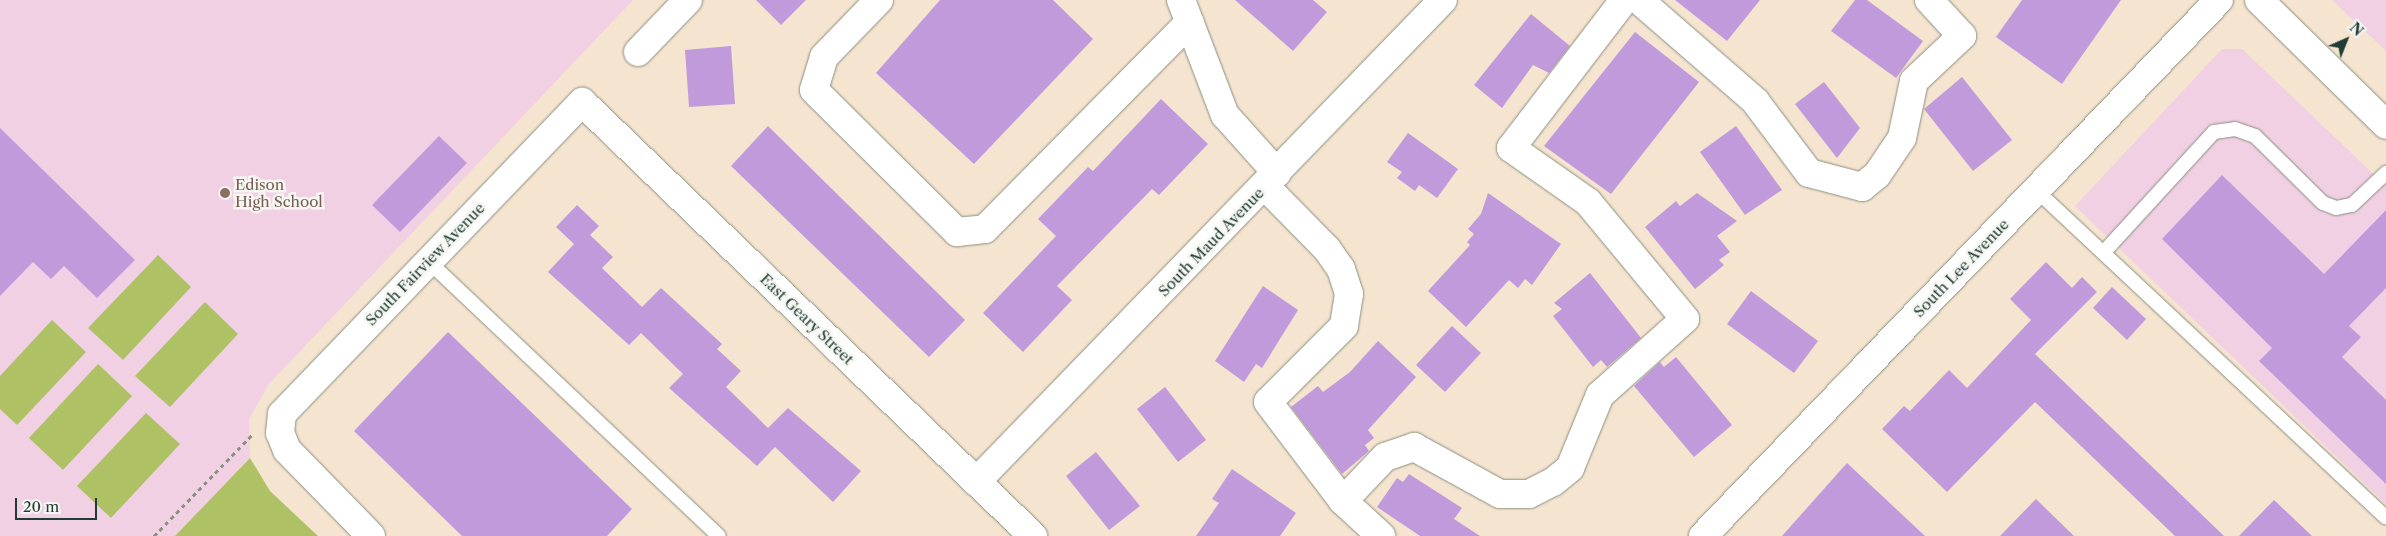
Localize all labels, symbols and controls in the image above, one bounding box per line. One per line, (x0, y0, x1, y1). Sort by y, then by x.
north arrow (2321, 15, 2371, 65)
text: N (2346, 19, 2367, 40)
place label: Edison High School (235, 175, 323, 210)
street label: South Maud Avenue (1154, 184, 1268, 300)
marker: Edison High School (219, 187, 231, 199)
street label: South Fairview Avenue (361, 199, 489, 329)
street label: South Lee Avenue (1909, 215, 2013, 321)
street label: East Geary Street (756, 270, 858, 368)
scale bar (18, 488, 100, 520)
text: 20 m (23, 497, 59, 516)

